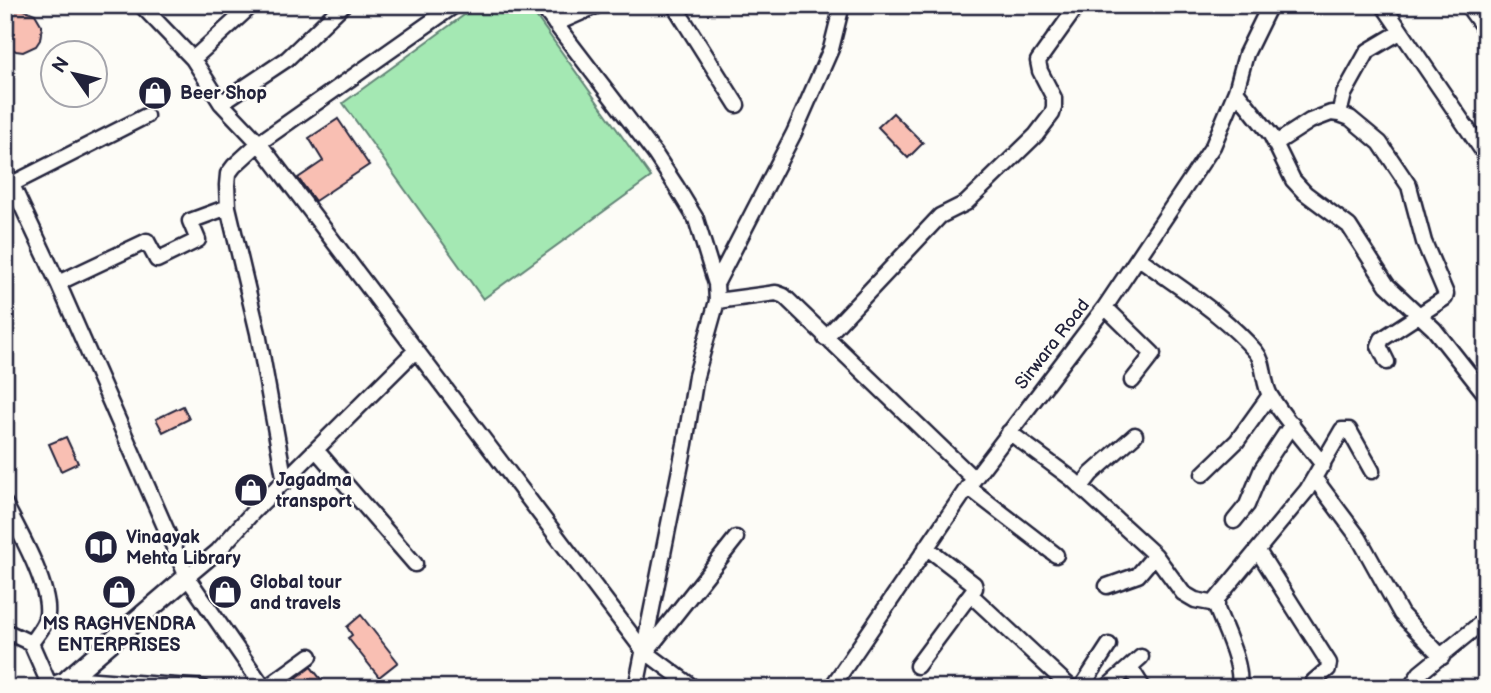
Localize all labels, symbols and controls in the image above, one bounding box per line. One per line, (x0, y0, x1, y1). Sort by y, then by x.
north arrow (38, 38, 108, 108)
text: N (48, 53, 75, 78)
shop icon: Beer Shop (136, 74, 174, 112)
place label: Beer Shop (180, 83, 267, 104)
street label: Sirwara Road (1011, 295, 1094, 394)
place label: Jagadma transport (275, 470, 352, 512)
shop icon: Jagadma transport (232, 471, 270, 509)
place label: Vinaayak Mehta Library (126, 527, 242, 569)
library icon: Vinaayak Mehta Library (82, 528, 120, 566)
place label: Global tour and travels (250, 572, 342, 614)
shop icon: MS RAGHVENDRA ENTERPRISES (100, 573, 138, 611)
shop icon: Global tour and travels (206, 573, 244, 611)
place label: MS RAGHVENDRA ENTERPRISES (43, 614, 196, 656)

